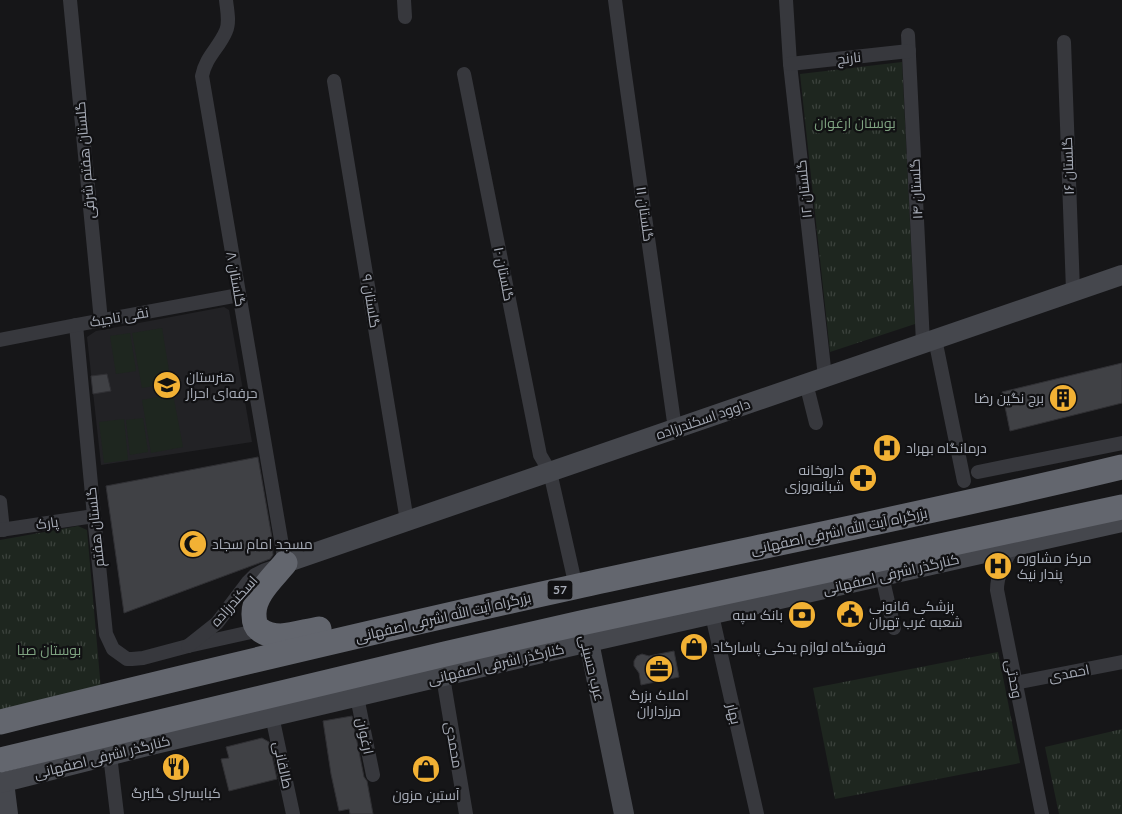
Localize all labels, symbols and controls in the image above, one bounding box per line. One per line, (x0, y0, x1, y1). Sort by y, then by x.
street label: نارنج (836, 48, 862, 68)
street label: گلستان هفتم شرقی (71, 101, 100, 219)
park label: بوستان ارغوان (814, 114, 896, 131)
street label: گلستان ۱۶ (1058, 137, 1077, 195)
street label: گلستان ۱۴ (905, 158, 926, 220)
street label: گلستان ۱۲ (792, 159, 815, 219)
street label: گلستان ۱۱ (633, 185, 658, 243)
street label: گلستان ۱۰ (491, 245, 518, 302)
street label: گلستان ٨ (223, 250, 250, 308)
street label: گلستان ۹ (359, 273, 384, 329)
street label: نقی تاجیک (88, 303, 150, 330)
place label: هنرستان حرفه‌ای احرار (185, 368, 258, 401)
school or university icon: هنرستان حرفه‌ای احرار (152, 370, 182, 400)
building icon: برج نگین رضا (1048, 383, 1078, 413)
place label: برج نگین رضا (974, 389, 1044, 407)
street label: داوود اسکندرزاده (654, 394, 752, 443)
hospital icon: درمانگاه بهراد (872, 433, 902, 463)
place label: درمانگاه بهراد (906, 439, 987, 456)
place label: داروخانه شبانه‌روزی (785, 461, 844, 494)
pharmacy icon: داروخانه شبانه‌روزی (848, 463, 878, 493)
street label: گلستان هفتم (82, 486, 109, 568)
street label: بزرگراه آیت الله اشرفی اصفهانی (749, 503, 929, 558)
street label: پارک (35, 512, 60, 534)
mosque icon: مسجد امام سجاد (178, 529, 208, 559)
place label: مسجد امام سجاد (212, 535, 313, 554)
place label: مرکز مشاوره پندار نیک (1017, 549, 1091, 584)
street label: کنارگذر اشرفی اصفهانی (821, 550, 961, 597)
hospital icon: مرکز مشاوره پندار نیک (983, 551, 1013, 581)
street label: اسکندرزاده (206, 572, 261, 629)
road number: 57 (548, 580, 572, 600)
street label: بزرگراه آیت الله اشرفی اصفهانی (353, 588, 533, 645)
place label: پزشکی قانونی شعبه غرب تهران (869, 597, 963, 630)
public building icon: پزشکی قانونی شعبه غرب تهران (835, 599, 865, 629)
bank icon: بانک سپه (787, 600, 817, 630)
place label: بانک سپه (733, 606, 783, 625)
shop icon: فروشگاه لوازم یدکی پاسارگاد (679, 632, 709, 662)
street label: عرب حسینی (576, 633, 609, 703)
place label: فروشگاه لوازم یدکی پاسارگاد (713, 638, 886, 657)
street label: کنارگذر اشرفی اصفهانی (426, 640, 566, 687)
park label: بوستان صبا (17, 641, 81, 658)
office icon: املاک بزرگ مرزداران (644, 654, 674, 684)
street label: وحدتی (1002, 658, 1027, 700)
street label: احمدی (1047, 660, 1091, 685)
place label: املاک بزرگ مرزداران (629, 686, 689, 719)
street label: بهار (724, 701, 745, 726)
street label: ارغوان (353, 716, 378, 756)
street label: محمدی (442, 720, 467, 769)
street label: کنارگذر اشرفی اصفهانی (32, 731, 172, 782)
street label: طالقانی (270, 740, 297, 790)
restaurant icon: کبابسرای گلبرگ (161, 752, 191, 782)
shop icon: آستین مزون (411, 754, 441, 784)
place label: کبابسرای گلبرگ (131, 784, 221, 801)
place label: آستین مزون (392, 786, 460, 803)

